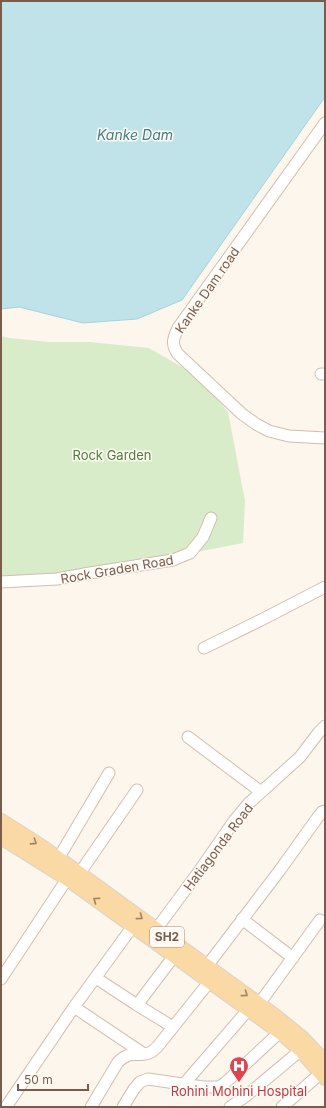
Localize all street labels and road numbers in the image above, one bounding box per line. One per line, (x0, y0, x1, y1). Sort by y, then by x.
street label: Kanke Dam road (171, 244, 243, 336)
street label: Rock Graden Road (59, 551, 175, 587)
street label: Hatiagonda Road (180, 800, 256, 894)
road number: SH2 (150, 927, 184, 947)

